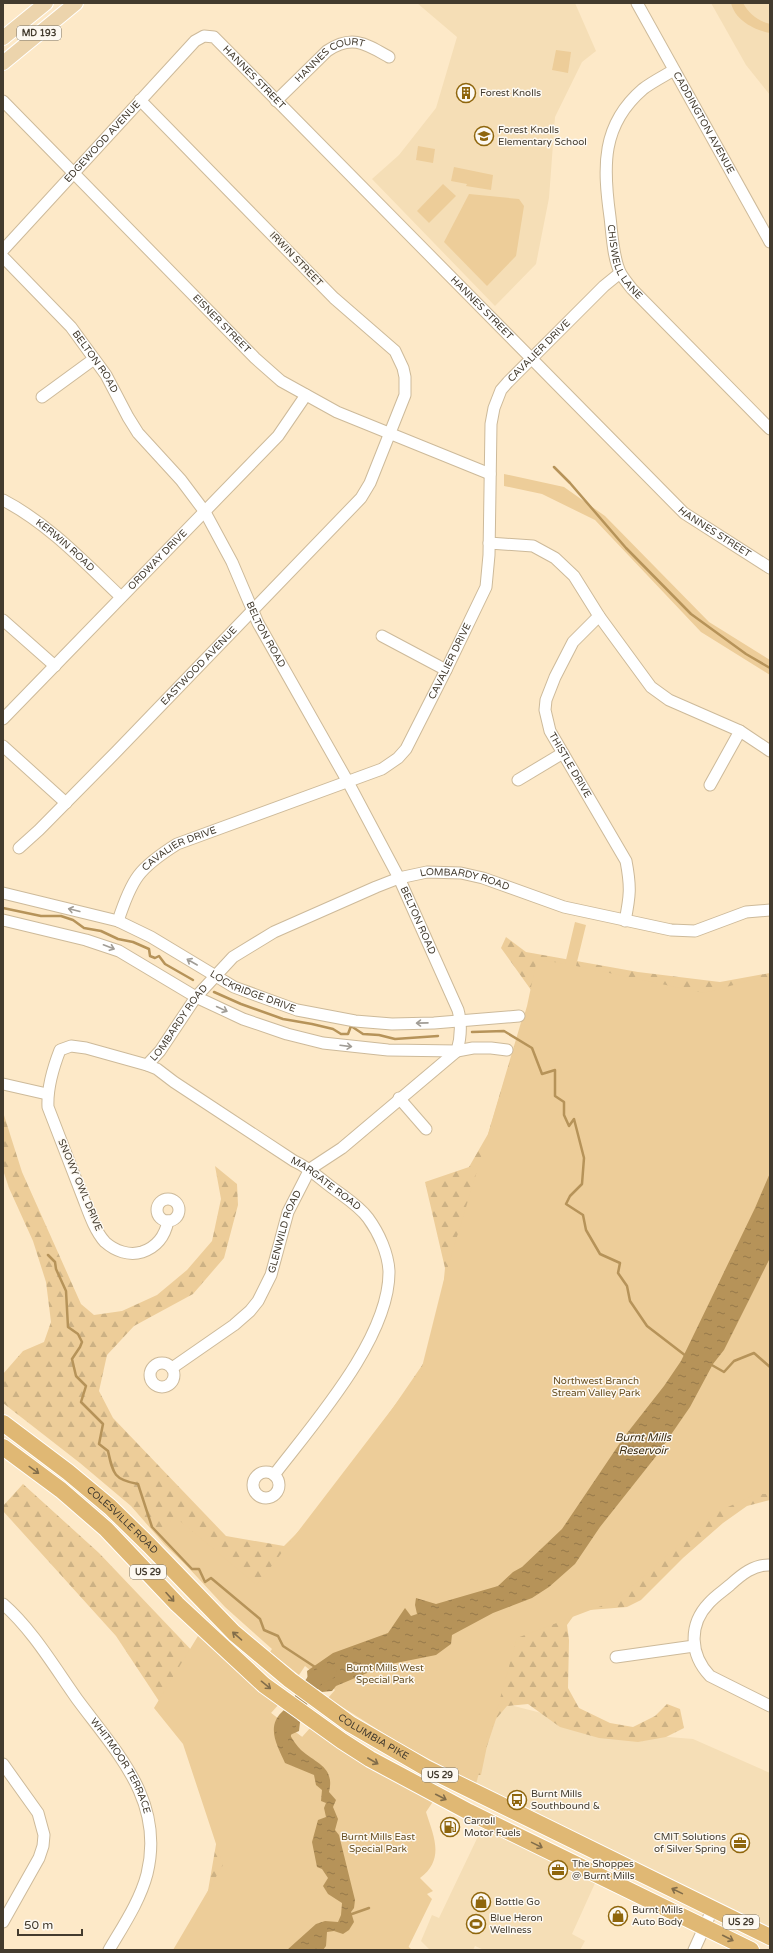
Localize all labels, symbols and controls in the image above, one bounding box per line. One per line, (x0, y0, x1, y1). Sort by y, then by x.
road number: MD 193 (17, 26, 61, 40)
street label: HANNES COURT (293, 36, 366, 85)
street label: HANNES STREET (220, 43, 288, 112)
street label: CADDINGTON AVENUE (670, 70, 737, 176)
building icon: Forest Knolls (455, 82, 477, 104)
place label: Forest Knolls (480, 87, 541, 99)
street label: EDGEWOOD AVENUE (62, 98, 143, 185)
place label: Forest Knolls Elementary School (498, 124, 587, 148)
school or university icon: Forest Knolls Elementary School (473, 125, 495, 147)
street label: CHISWELL LANE (605, 224, 645, 302)
street label: IRWIN STREET (267, 229, 325, 289)
street label: HANNES STREET (448, 274, 515, 342)
street label: EISNER STREET (190, 292, 253, 356)
street label: CAVALIER DRIVE (505, 317, 573, 385)
street label: BELTON ROAD (70, 328, 120, 395)
street label: HANNES STREET (675, 504, 753, 560)
street label: KERWIN ROAD (33, 516, 97, 574)
street label: ORDWAY DRIVE (126, 527, 190, 593)
street label: BELTON ROAD (244, 600, 288, 670)
street label: CAVALIER DRIVE (426, 621, 474, 701)
street label: EASTWOOD AVENUE (158, 624, 240, 708)
street label: THISTLE DRIVE (546, 730, 594, 800)
street label: CAVALIER DRIVE (139, 824, 218, 874)
street label: LOMBARDY ROAD (419, 866, 511, 893)
street label: BELTON ROAD (398, 885, 438, 956)
one-way arrow (68, 906, 81, 913)
one-way arrow (102, 943, 114, 951)
one-way arrow (186, 958, 198, 966)
street label: LOCKRIDGE DRIVE (208, 968, 297, 1015)
street label: LOMBARDY ROAD (148, 982, 210, 1064)
one-way arrow (216, 1006, 228, 1013)
one-way arrow (416, 1019, 429, 1027)
one-way arrow (339, 1042, 352, 1050)
street label: SNOWY OWL DRIVE (55, 1137, 105, 1233)
street label: MARGATE ROAD (289, 1154, 363, 1213)
street label: GLENWILD ROAD (266, 1188, 304, 1275)
park label: Northwest Branch Stream Valley Park (552, 1375, 641, 1399)
water label: Burnt Mills Reservoir (615, 1431, 672, 1457)
one-way arrow (29, 1466, 40, 1475)
street label: COLESVILLE ROAD (84, 1484, 160, 1557)
road number: US 29 (130, 1565, 166, 1579)
one-way arrow (166, 1592, 175, 1602)
one-way arrow (233, 1632, 243, 1641)
park label: Burnt Mills West Special Park (346, 1662, 424, 1686)
one-way arrow (260, 1681, 271, 1690)
street label: COLUMBIA PIKE (336, 1711, 411, 1763)
street label: WHITMOOR TERRACE (88, 1716, 153, 1815)
one-way arrow (367, 1758, 379, 1766)
road number: US 29 (422, 1768, 458, 1782)
place label: Burnt Mills Southbound & (531, 1788, 600, 1812)
bus stop icon: Burnt Mills Southbound & (506, 1789, 528, 1811)
one-way arrow (435, 1794, 447, 1802)
place label: Carroll Motor Fuels (464, 1815, 521, 1839)
fuel station icon: Carroll Motor Fuels (439, 1816, 461, 1838)
park label: Burnt Mills East Special Park (341, 1831, 415, 1855)
place label: CMIT Solutions of Silver Spring (654, 1831, 726, 1855)
office icon: CMIT Solutions of Silver Spring (729, 1832, 751, 1854)
one-way arrow (530, 1842, 542, 1849)
place label: The Shoppes @ Burnt Mills (572, 1858, 635, 1882)
office icon: The Shoppes @ Burnt Mills (547, 1859, 569, 1881)
one-way arrow (672, 1887, 684, 1894)
shop icon: Bottle Go (470, 1891, 492, 1913)
place label: Bottle Go (495, 1896, 540, 1908)
place label: Burnt Mills Auto Body (632, 1904, 683, 1928)
shop icon: Burnt Mills Auto Body (607, 1905, 629, 1927)
scale bar (18, 1911, 82, 1937)
place label: Blue Heron Wellness (490, 1912, 543, 1936)
sports icon: Blue Heron Wellness (465, 1913, 487, 1935)
road number: US 29 (723, 1915, 759, 1929)
text: 50 m (24, 1918, 53, 1932)
one-way arrow (721, 1935, 733, 1942)

